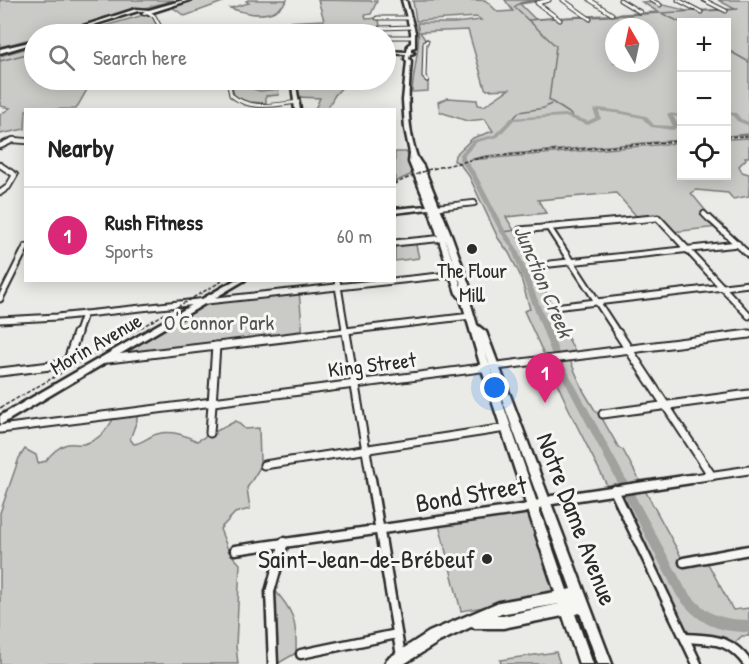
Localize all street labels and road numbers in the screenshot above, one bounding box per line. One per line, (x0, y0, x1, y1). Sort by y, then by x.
street label: Morin Avenue (45, 306, 147, 381)
street label: King Street (326, 345, 418, 384)
street label: Notre Dame Avenue (529, 428, 626, 610)
street label: Bond Street (413, 466, 530, 520)

